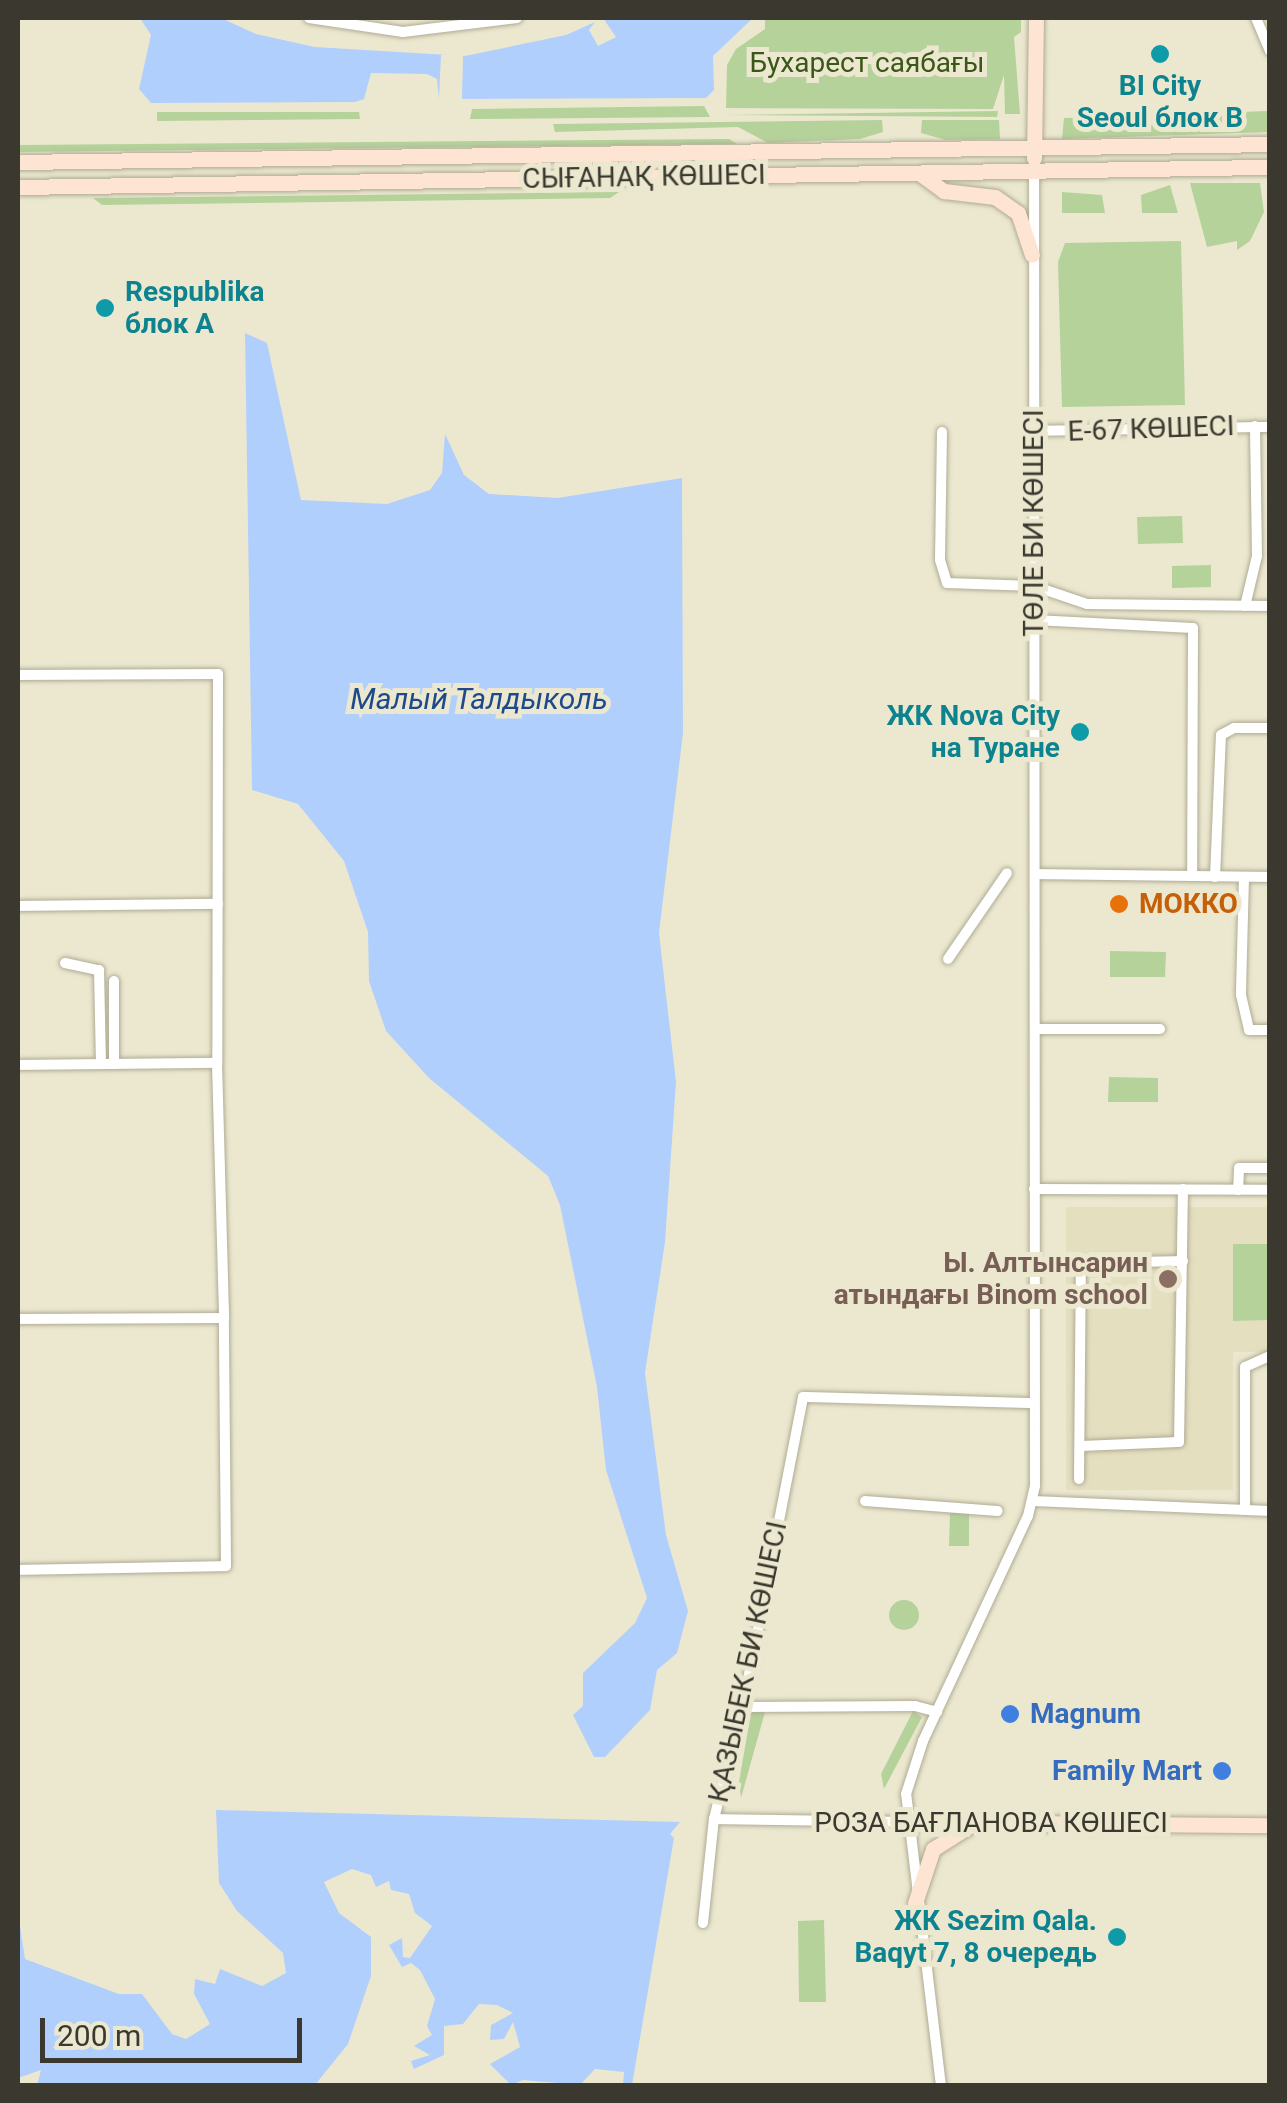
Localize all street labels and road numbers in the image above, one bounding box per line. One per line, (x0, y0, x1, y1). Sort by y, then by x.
street label: СЫҒАНАҚ КӨШЕСІ (522, 158, 766, 196)
street label: ТӨЛЕ БИ КӨШЕСІ (1017, 409, 1051, 637)
street label: Е-67 КӨШЕСІ (1067, 409, 1235, 449)
street label: ҚАЗЫБЕК БИ КӨШЕСІ (702, 1518, 794, 1806)
street label: РОЗА БАҒЛАНОВА КӨШЕСІ (814, 1806, 1168, 1840)

